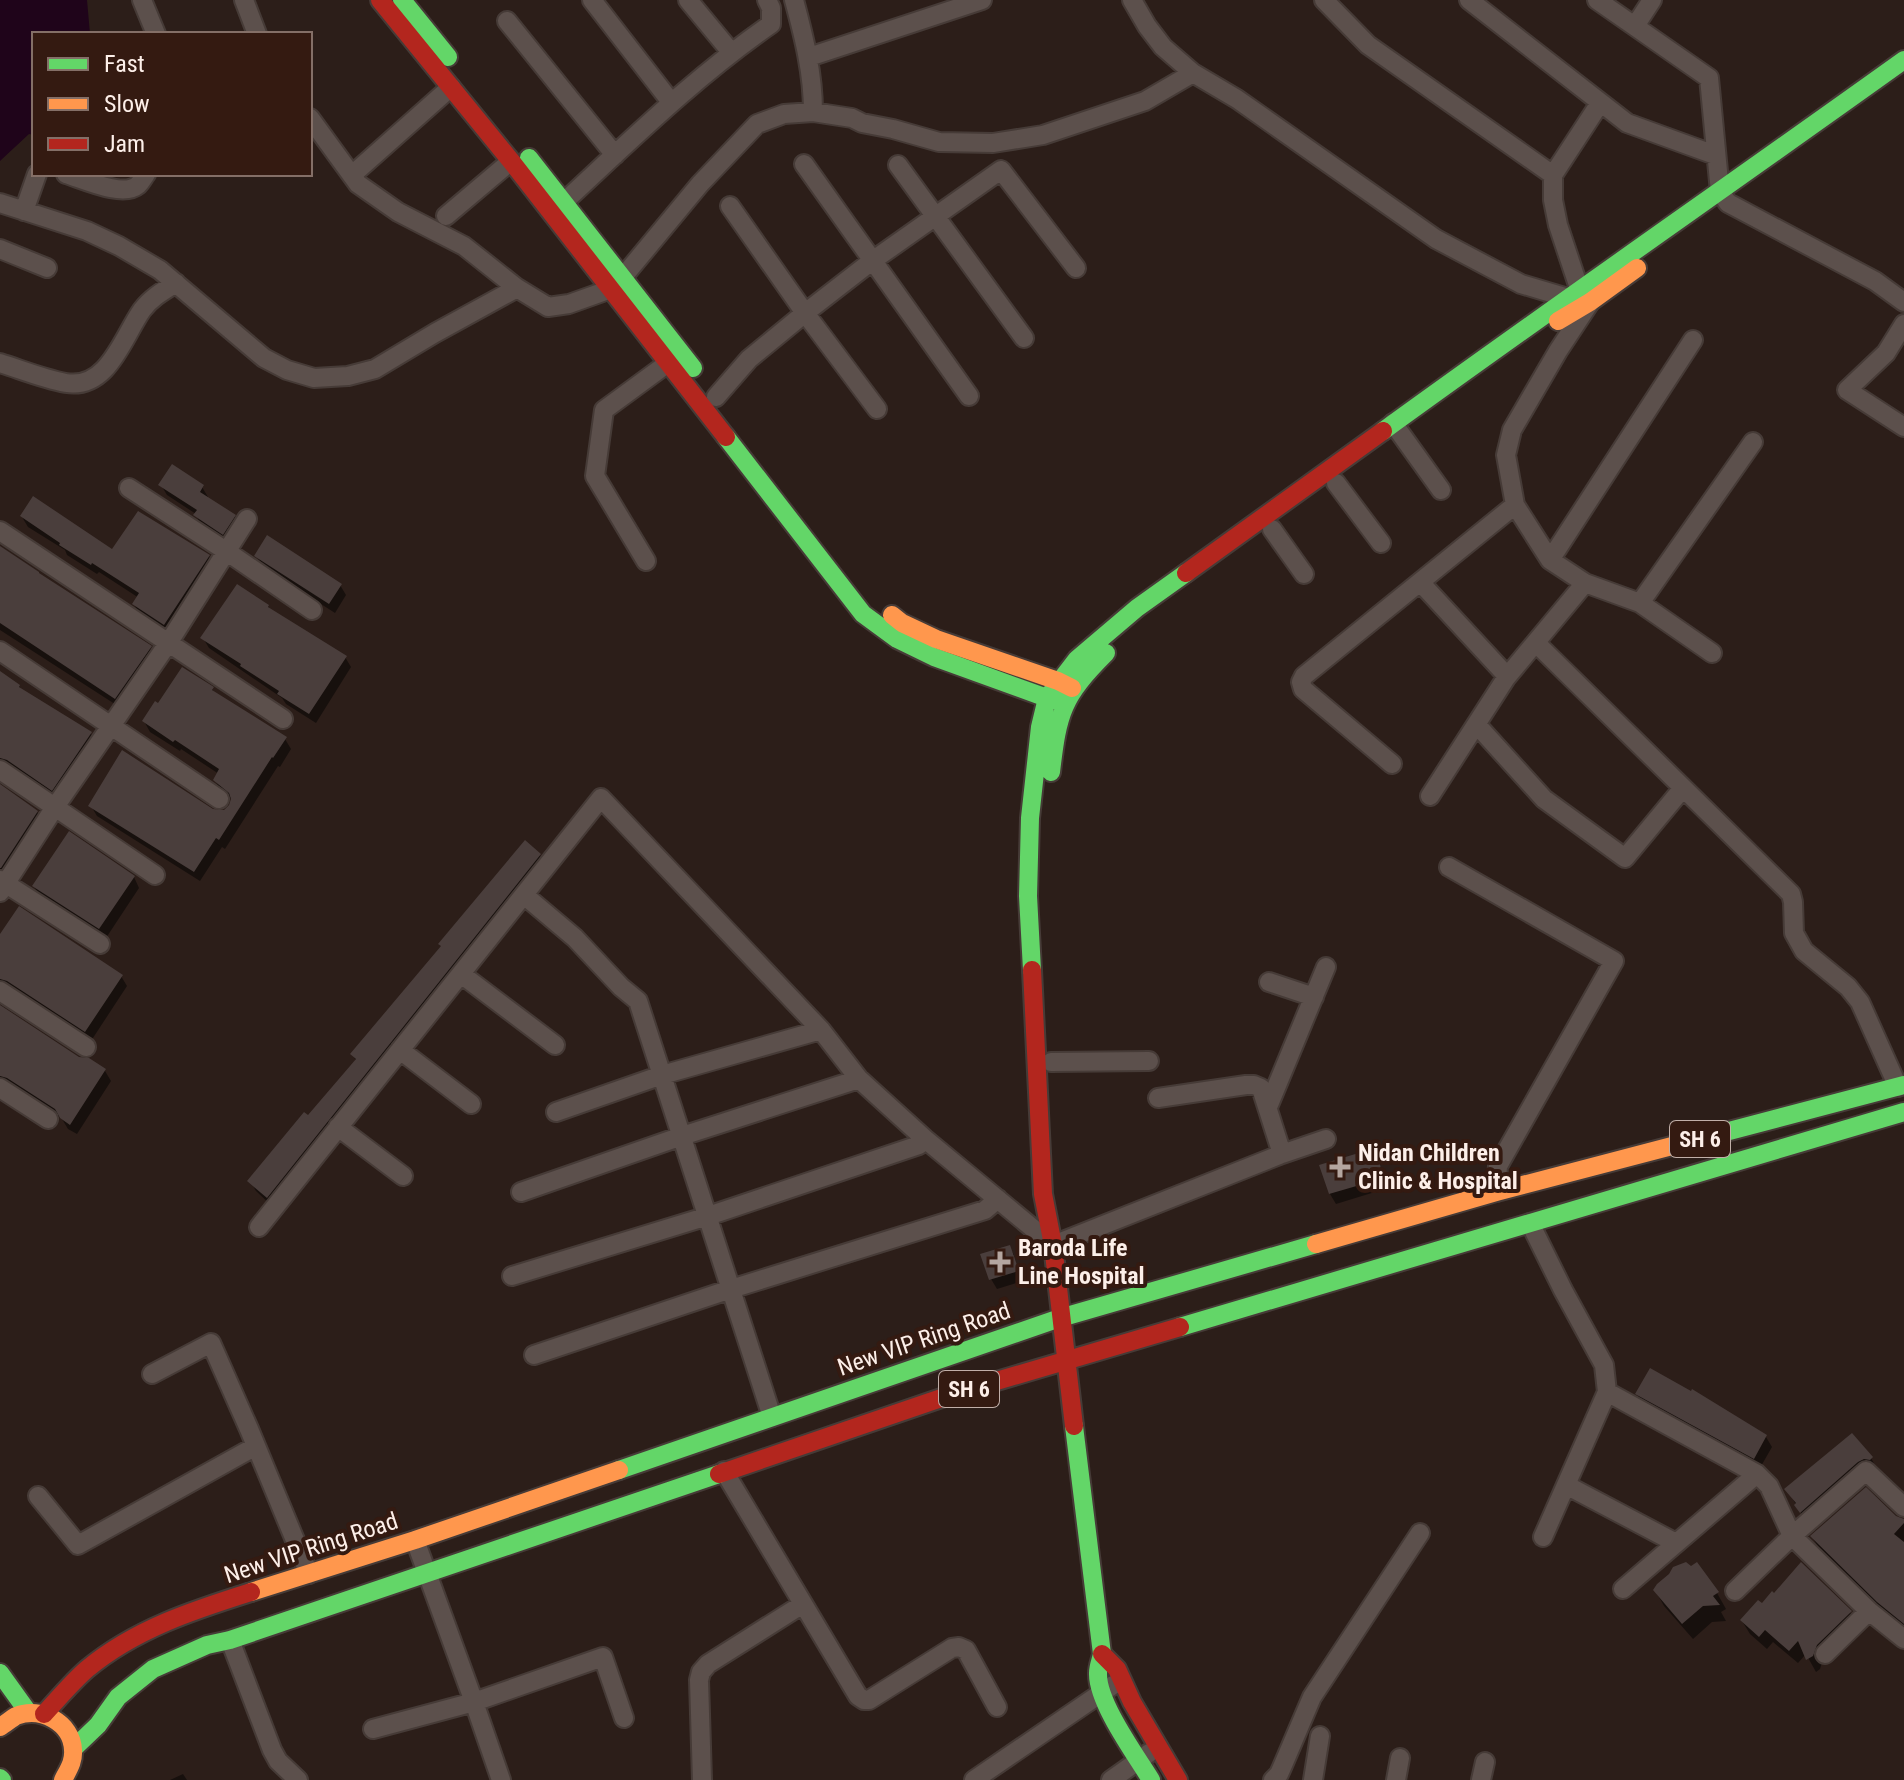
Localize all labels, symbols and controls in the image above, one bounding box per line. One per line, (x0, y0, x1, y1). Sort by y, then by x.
legend (32, 32, 312, 176)
text: Fast (104, 50, 145, 78)
text: Slow (104, 90, 150, 118)
text: Jam (104, 130, 145, 158)
road number: SH 6 (1670, 1121, 1730, 1157)
place label: Nidan Children Clinic & Hospital (1358, 1139, 1518, 1195)
marker: Nidan Children Clinic & Hospital (1329, 1156, 1351, 1178)
place label: Baroda Life Line Hospital (1018, 1234, 1145, 1290)
marker: Baroda Life Line Hospital (989, 1251, 1011, 1273)
street label: New VIP Ring Road (834, 1296, 1014, 1382)
road number: SH 6 (939, 1371, 999, 1407)
street label: New VIP Ring Road (221, 1507, 401, 1589)

